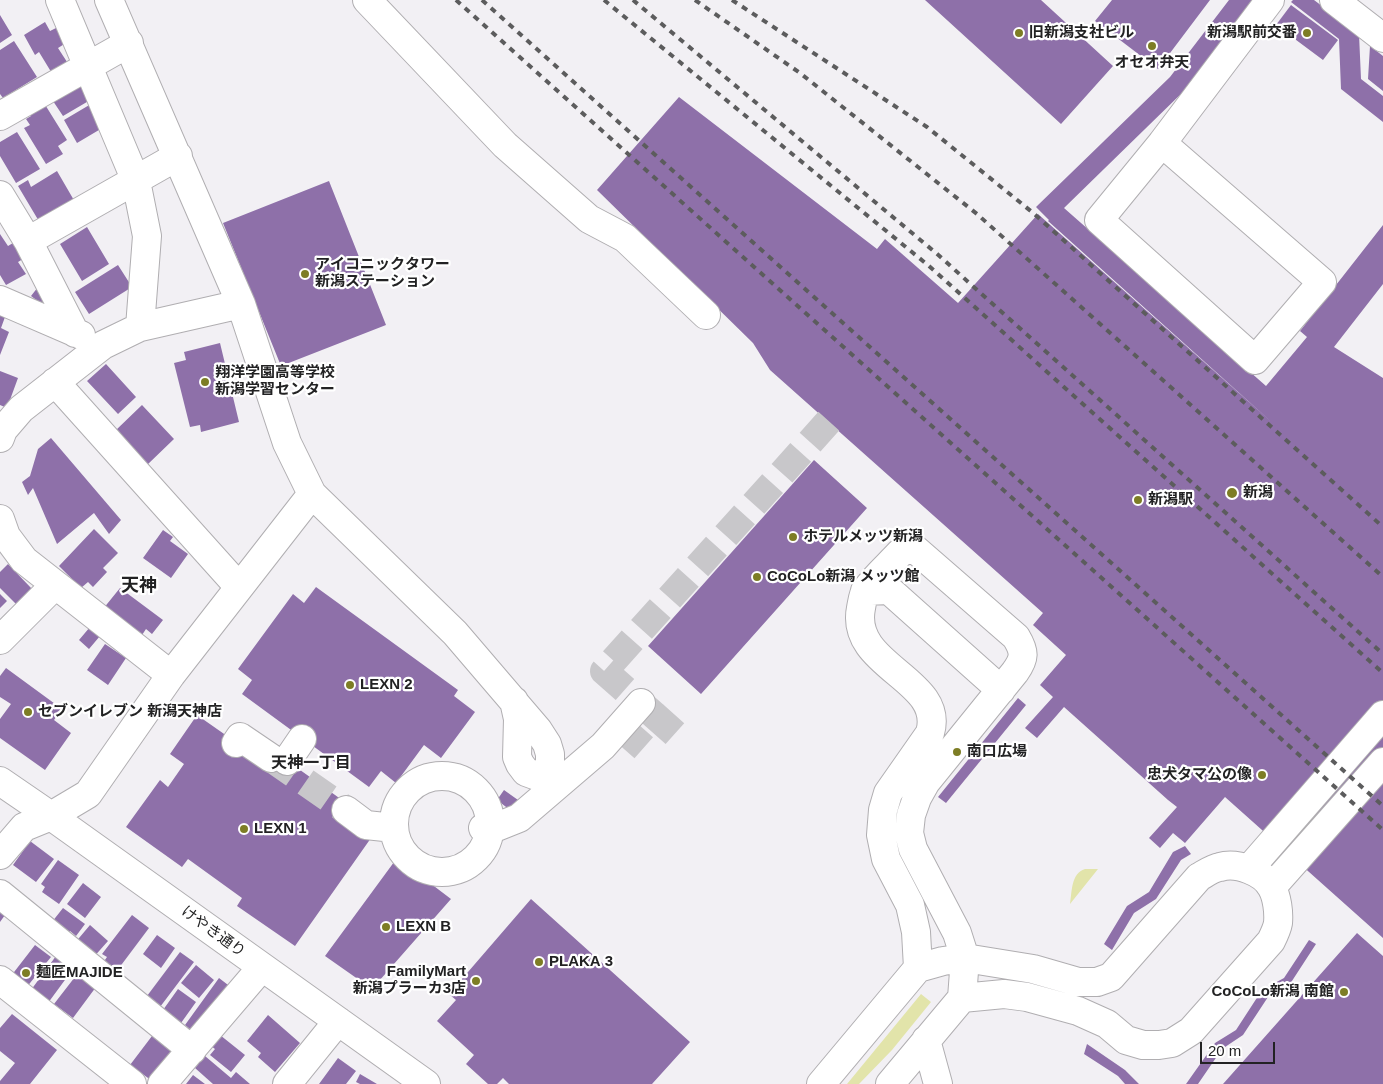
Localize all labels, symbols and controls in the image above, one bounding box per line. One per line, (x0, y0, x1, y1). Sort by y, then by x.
place label: 旧新潟支社ビル (1029, 24, 1134, 42)
place label: 新潟駅前交番 (1207, 24, 1297, 42)
marker: 旧新潟支社ビル (1013, 27, 1025, 39)
marker: 新潟駅前交番 (1301, 27, 1313, 39)
marker: オセオ弁天 (1146, 40, 1158, 52)
place label: オセオ弁天 (1115, 54, 1189, 72)
place label: アイコニックタワー 新潟ステーション (315, 256, 450, 291)
marker: アイコニックタワー 新潟ステーション (299, 268, 311, 280)
place label: 翔洋学園高等学校 新潟学習センター (215, 364, 335, 399)
marker: 翔洋学園高等学校 新潟学習センター (199, 376, 211, 388)
place label: 新潟 (1243, 484, 1273, 502)
marker: 新潟 (1225, 486, 1239, 500)
place label: 新潟駅 (1148, 491, 1193, 509)
marker: 新潟駅 (1132, 494, 1144, 506)
place label: ホテルメッツ新潟 (803, 528, 923, 546)
marker: ホテルメッツ新潟 (787, 531, 799, 543)
place label: CoCoLo新潟 メッツ館 (767, 568, 919, 586)
marker: CoCoLo新潟 メッツ館 (751, 571, 763, 583)
district label: 天神 (121, 575, 157, 597)
place label: LEXN 2 (360, 676, 413, 694)
marker: LEXN 2 (344, 679, 356, 691)
place label: セブンイレブン 新潟天神店 (38, 703, 222, 721)
marker: セブンイレブン 新潟天神店 (22, 706, 34, 718)
place label: 南口広場 (967, 743, 1027, 761)
marker: 南口広場 (951, 746, 963, 758)
district label: 天神一丁目 (271, 754, 351, 774)
place label: 忠犬タマ公の像 (1147, 766, 1252, 784)
marker: 忠犬タマ公の像 (1256, 769, 1268, 781)
place label: LEXN 1 (254, 820, 307, 838)
marker: LEXN 1 (238, 823, 250, 835)
street label: けやき通り (177, 903, 249, 961)
place label: LEXN B (396, 918, 451, 936)
marker: LEXN B (380, 921, 392, 933)
place label: PLAKA 3 (549, 953, 613, 971)
marker: PLAKA 3 (533, 956, 545, 968)
place label: FamilyMart 新潟プラーカ3店 (353, 963, 466, 998)
place label: 麺匠MAJIDE (36, 964, 123, 982)
marker: 麺匠MAJIDE (20, 967, 32, 979)
marker: FamilyMart 新潟プラーカ3店 (470, 975, 482, 987)
place label: CoCoLo新潟 南館 (1212, 983, 1334, 1001)
marker: CoCoLo新潟 南館 (1338, 986, 1350, 998)
scale bar (1203, 1032, 1278, 1064)
text: 20 m (1208, 1042, 1241, 1059)

